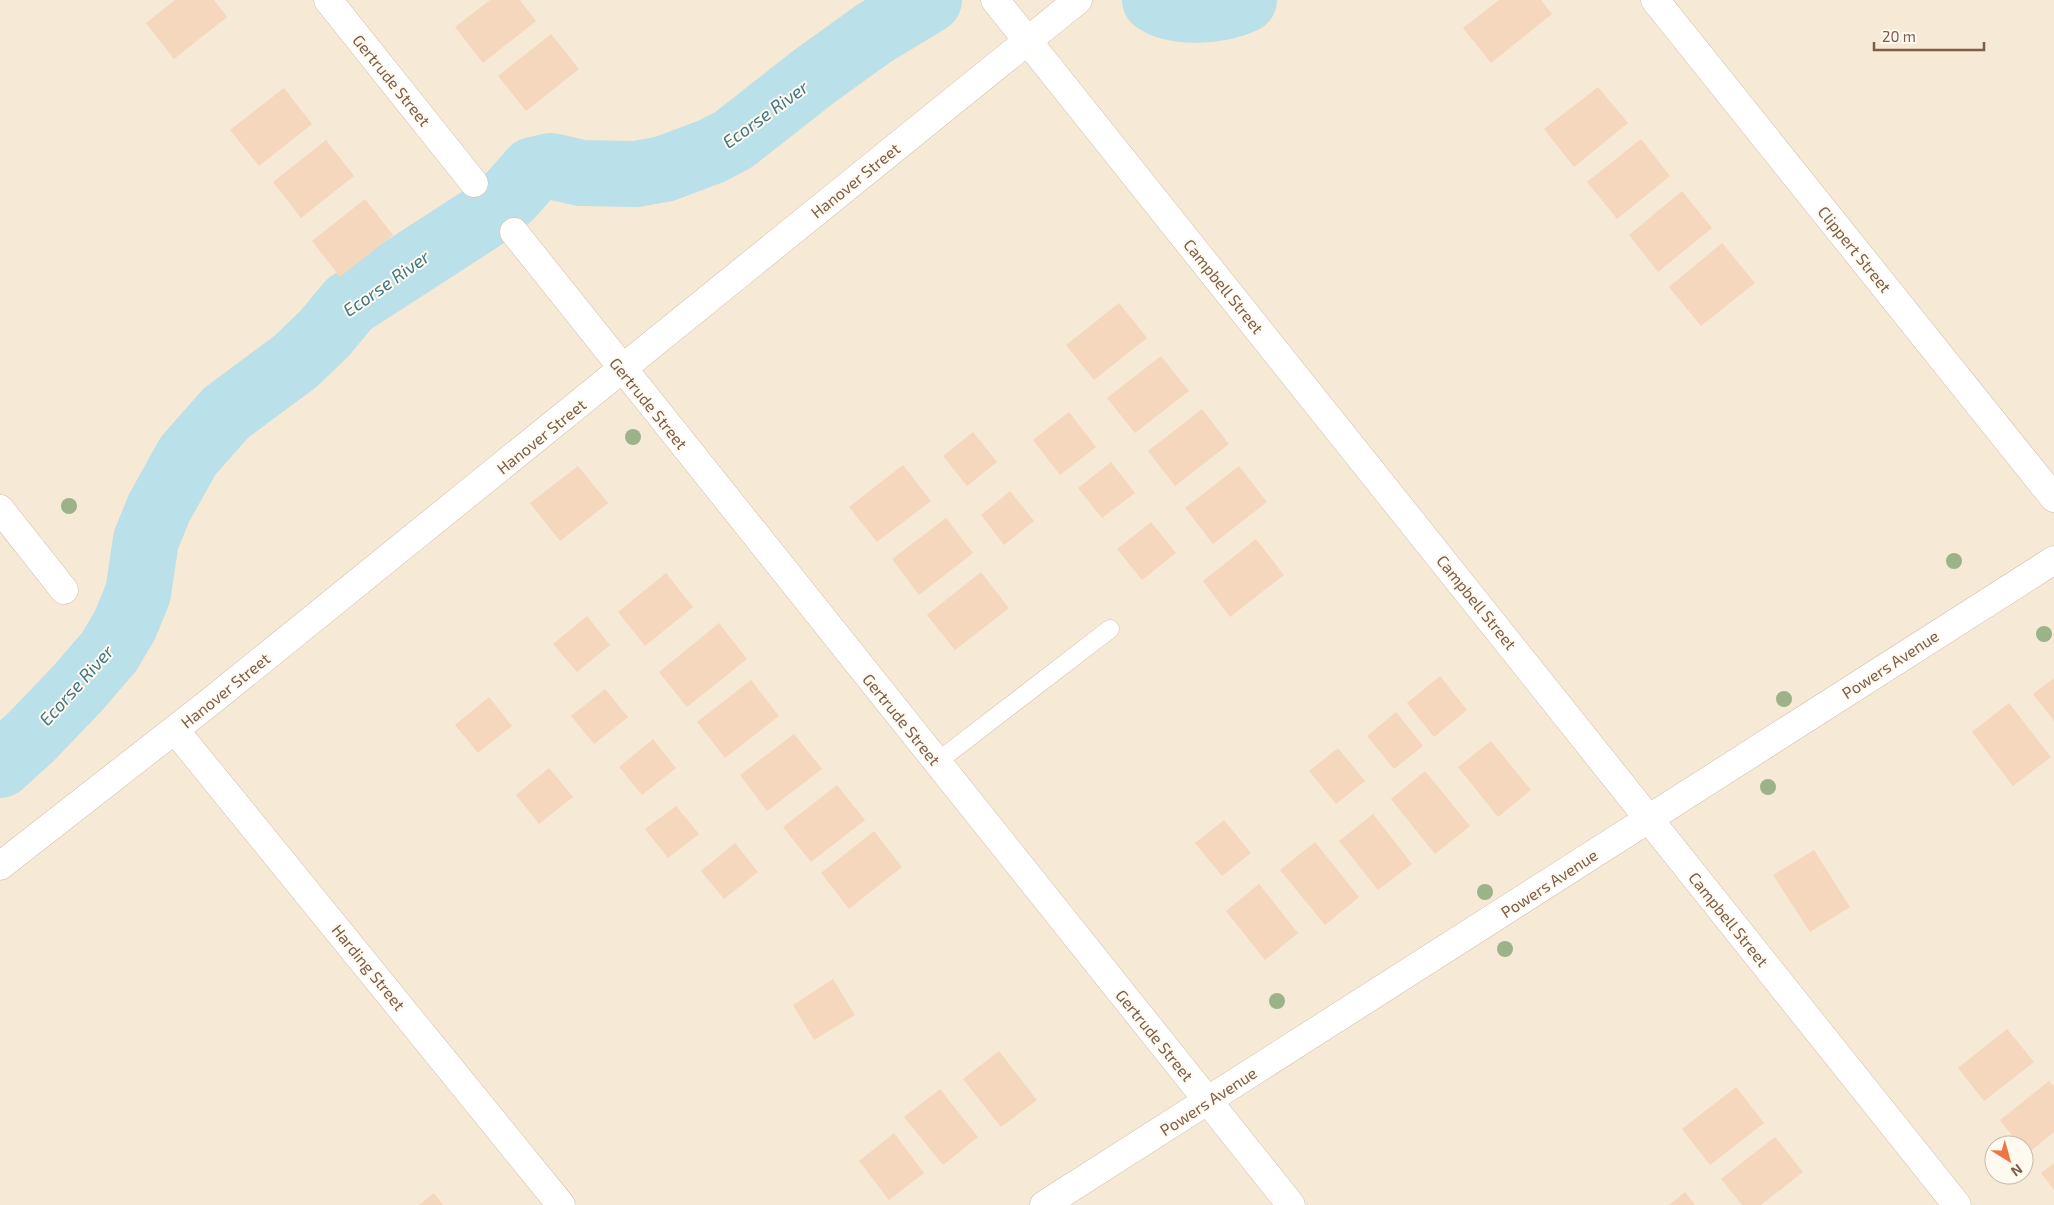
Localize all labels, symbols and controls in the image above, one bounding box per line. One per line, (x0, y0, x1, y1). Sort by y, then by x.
scale bar (1874, 20, 1984, 52)
text: 20 m (1882, 27, 1916, 45)
street label: Gertrude Street (349, 30, 435, 130)
water label: Ecorse River (718, 75, 813, 152)
street label: Hanover Street (807, 138, 903, 222)
street label: Clippert Street (1814, 202, 1896, 296)
street label: Campbell Street (1180, 235, 1268, 337)
water label: Ecorse River (338, 245, 434, 321)
street label: Gertrude Street (606, 353, 692, 453)
street label: Hanover Street (493, 394, 589, 478)
street label: Campbell Street (1433, 551, 1521, 653)
street label: Powers Avenue (1838, 626, 1942, 702)
water label: Ecorse River (34, 640, 118, 730)
street label: Hanover Street (177, 648, 273, 732)
street label: Gertrude Street (859, 669, 945, 769)
street label: Powers Avenue (1497, 845, 1601, 921)
street label: Campbell Street (1685, 868, 1773, 970)
street label: Harding Street (329, 920, 409, 1014)
street label: Gertrude Street (1112, 985, 1198, 1085)
street label: Powers Avenue (1156, 1063, 1260, 1139)
north arrow (1984, 1135, 2034, 1185)
text: N (2008, 1161, 2026, 1181)

